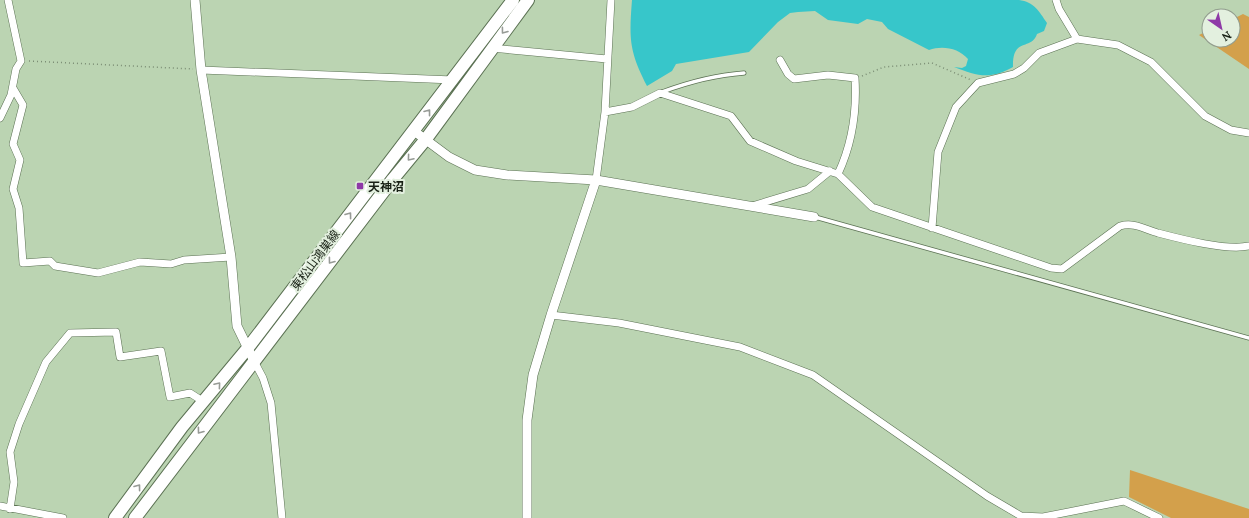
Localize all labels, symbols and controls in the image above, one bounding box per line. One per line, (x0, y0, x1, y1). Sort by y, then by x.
north arrow (1201, 8, 1241, 48)
one-way arrow (501, 27, 509, 34)
text: N (1219, 28, 1234, 45)
one-way arrow (423, 109, 430, 116)
one-way arrow (408, 154, 415, 161)
place label: 天神沼 (368, 179, 404, 194)
marker: 天神沼 (355, 181, 365, 191)
one-way arrow (344, 213, 351, 220)
street label: 東松山鴻巣線 (287, 227, 343, 293)
one-way arrow (329, 256, 336, 263)
one-way arrow (214, 382, 221, 389)
one-way arrow (198, 426, 205, 433)
one-way arrow (133, 484, 140, 491)

